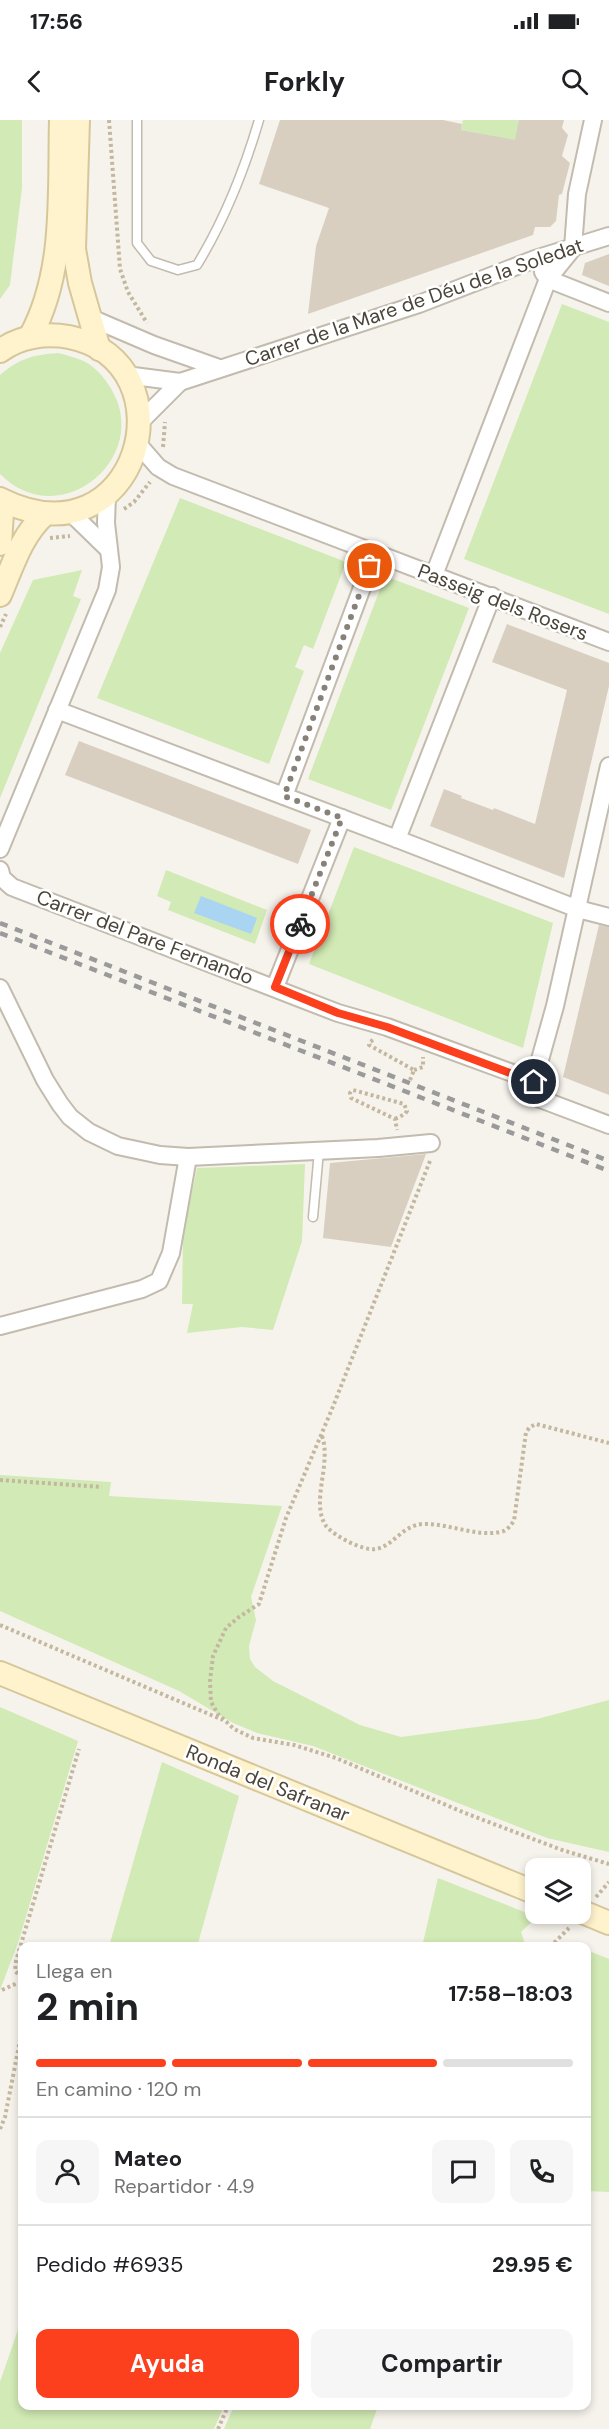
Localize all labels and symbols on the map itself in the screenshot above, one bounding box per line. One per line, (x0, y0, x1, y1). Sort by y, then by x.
street label: Carrer de la Mare de Déu de la Soledat (241, 232, 587, 372)
pin (344, 540, 395, 591)
street label: Passeig dels Rosers (414, 558, 592, 646)
street label: Carrer del Pare Fernando (33, 884, 257, 990)
courier (270, 894, 330, 954)
pin (508, 1056, 559, 1107)
street label: Ronda del Safranar (182, 1738, 354, 1828)

